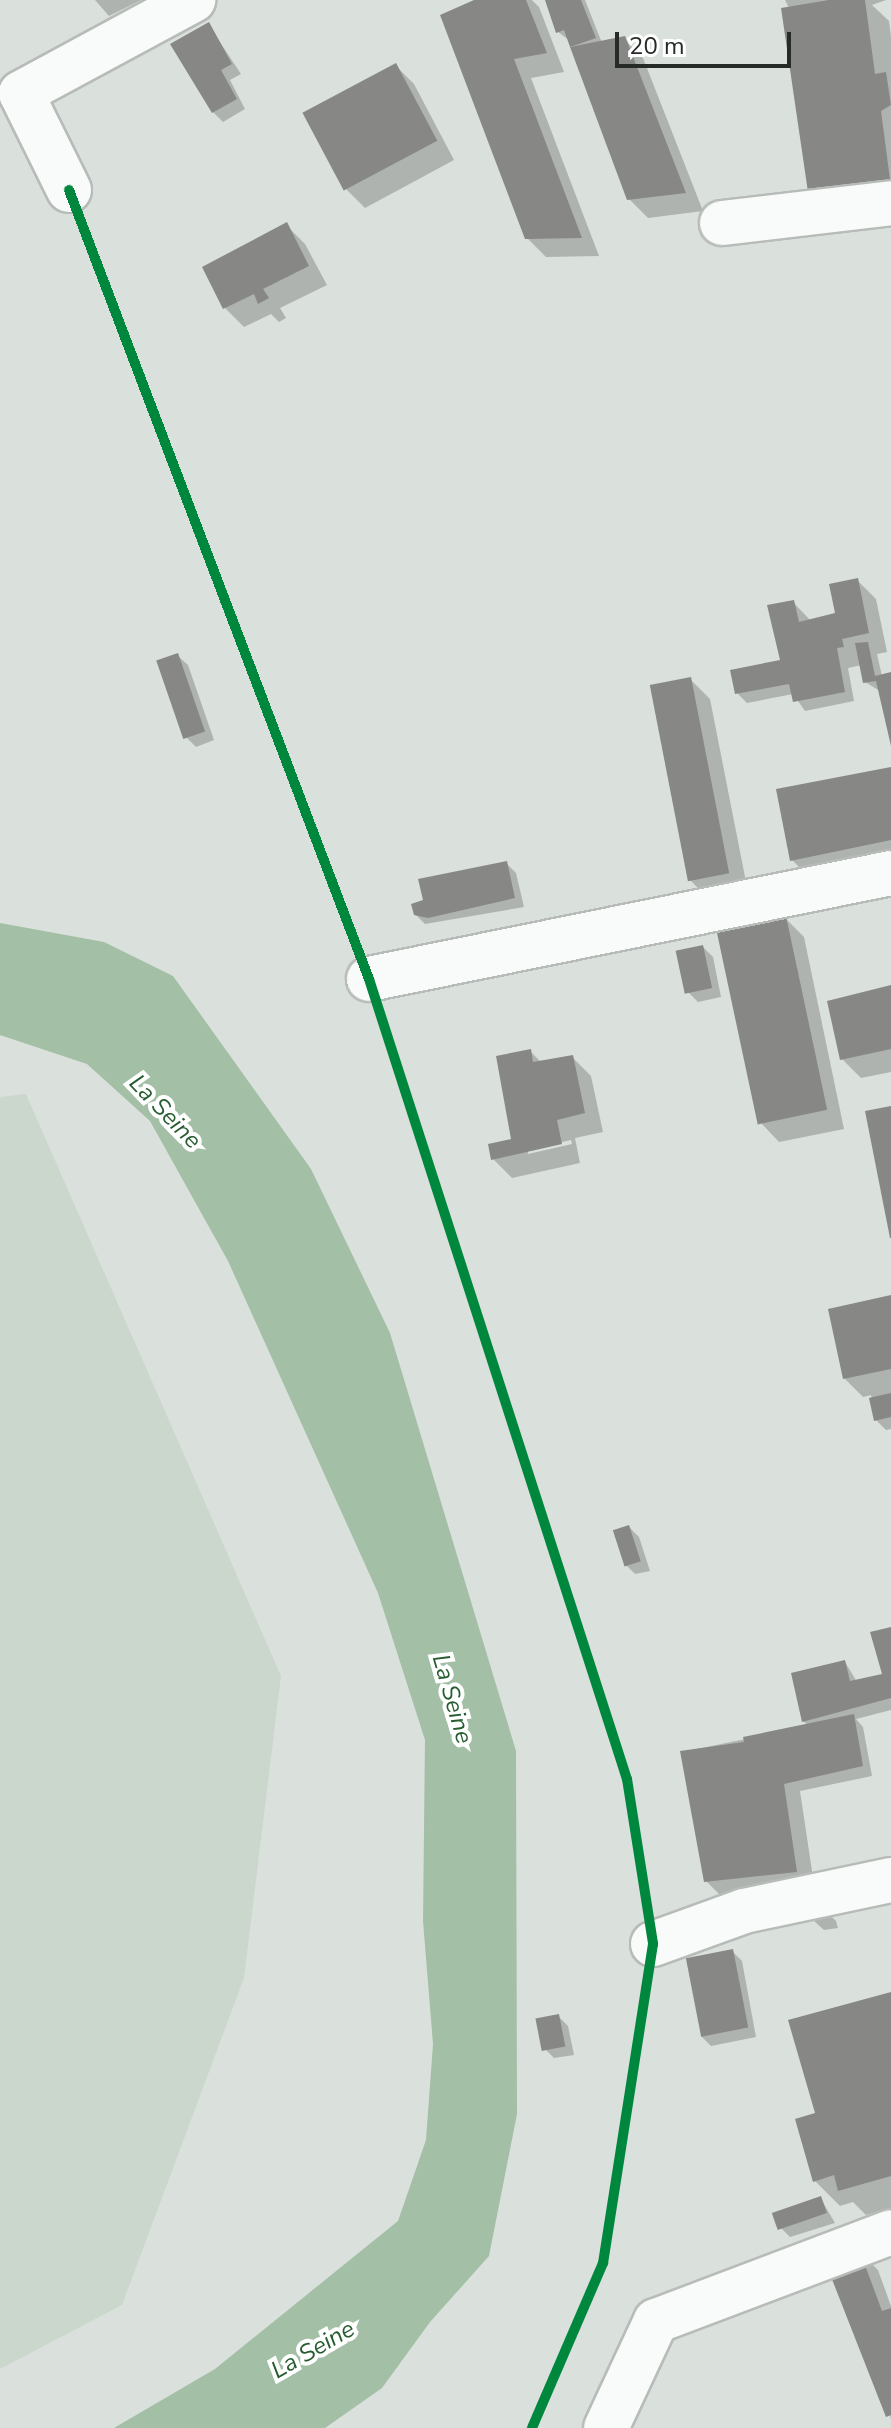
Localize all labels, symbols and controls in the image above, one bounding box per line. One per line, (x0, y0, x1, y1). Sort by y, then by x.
scale bar (619, 16, 795, 66)
text: 20 m (629, 30, 685, 62)
water label: La Seine (123, 1069, 207, 1155)
water label: La Seine (426, 1651, 478, 1747)
water label: La Seine (266, 2315, 360, 2385)

